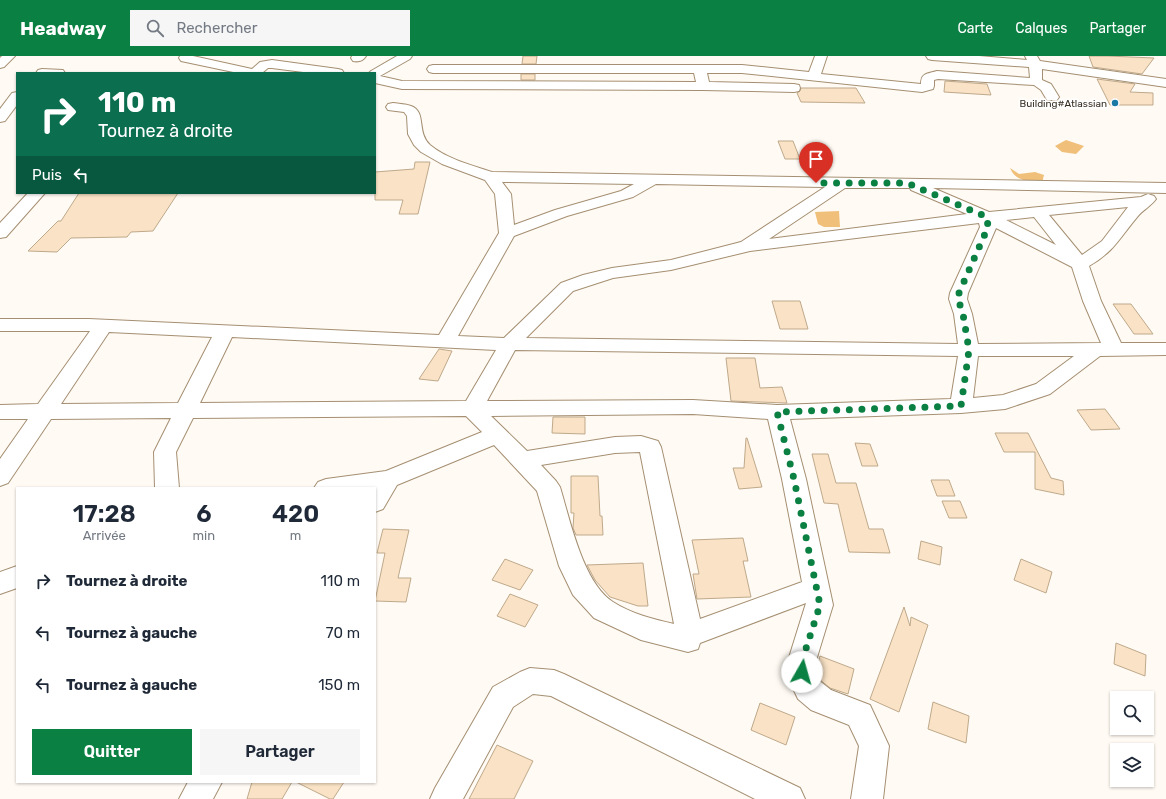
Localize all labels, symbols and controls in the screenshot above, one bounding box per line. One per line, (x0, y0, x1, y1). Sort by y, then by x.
search box (130, 10, 410, 46)
text: Headway (20, 17, 106, 40)
icon: search (144, 17, 166, 39)
text: Rechercher (176, 19, 257, 37)
text: Carte (957, 20, 993, 37)
text: Calques (1015, 20, 1067, 37)
text: Partager (1089, 20, 1146, 37)
text: 110 m (98, 86, 176, 119)
icon: right (32, 88, 84, 140)
place label: Building#Atlassian (1020, 98, 1107, 110)
marker: Building#Atlassian (1110, 98, 1120, 108)
text: Tournez à droite (98, 120, 233, 142)
pin (799, 142, 833, 183)
icon: arrive (805, 148, 827, 170)
icon: left (70, 164, 92, 186)
text: Puis (32, 166, 62, 184)
text: 17:28 (73, 500, 136, 528)
text: 6 (196, 500, 211, 528)
text: 420 (272, 500, 319, 528)
text: Arrivée (83, 528, 126, 543)
text: min (193, 528, 215, 543)
text: m (290, 528, 301, 543)
icon: right (32, 570, 54, 592)
text: Tournez à droite (66, 572, 187, 590)
text: 110 m (321, 572, 360, 590)
icon: left (32, 622, 54, 644)
text: Tournez à gauche (66, 624, 197, 642)
text: 70 m (326, 624, 360, 642)
position arrow (781, 651, 823, 693)
icon: left (32, 674, 54, 696)
text: Tournez à gauche (66, 676, 197, 694)
text: 150 m (318, 676, 360, 694)
map controls (1110, 691, 1154, 787)
button: search (1110, 691, 1154, 735)
button: Quitter (32, 729, 192, 775)
button: Partager (200, 729, 360, 775)
button: layers (1110, 743, 1154, 787)

